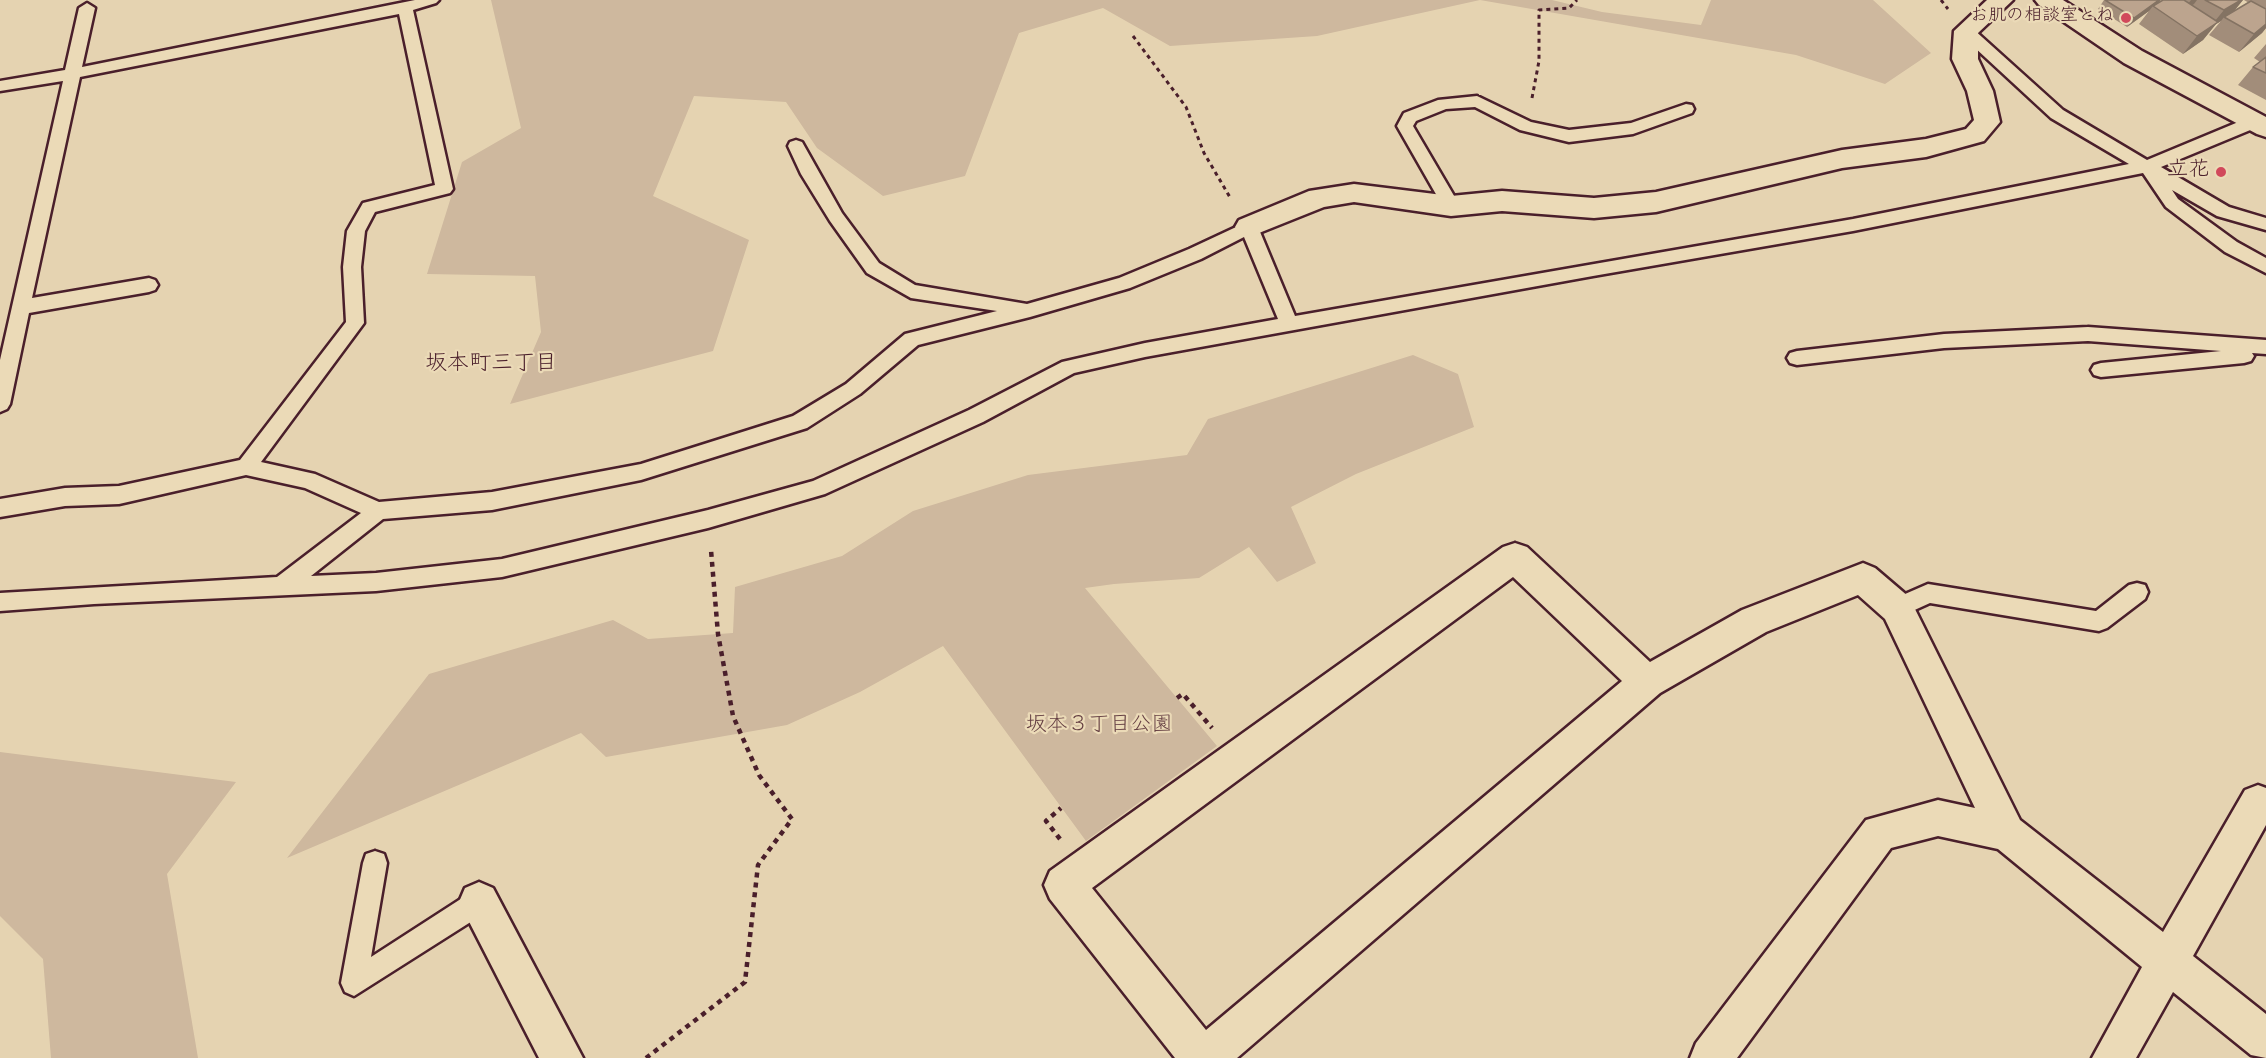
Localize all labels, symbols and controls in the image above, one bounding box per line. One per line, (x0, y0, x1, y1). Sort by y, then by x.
place label: お肌の相談室とね (1970, 7, 2114, 29)
marker: お肌の相談室とね (2119, 11, 2133, 25)
place label: 立花 (2167, 159, 2209, 185)
marker: 立花 (2214, 165, 2228, 179)
district label: 坂本町三丁目 (425, 353, 557, 379)
park label: 坂本３丁目公園 (1026, 714, 1172, 740)

